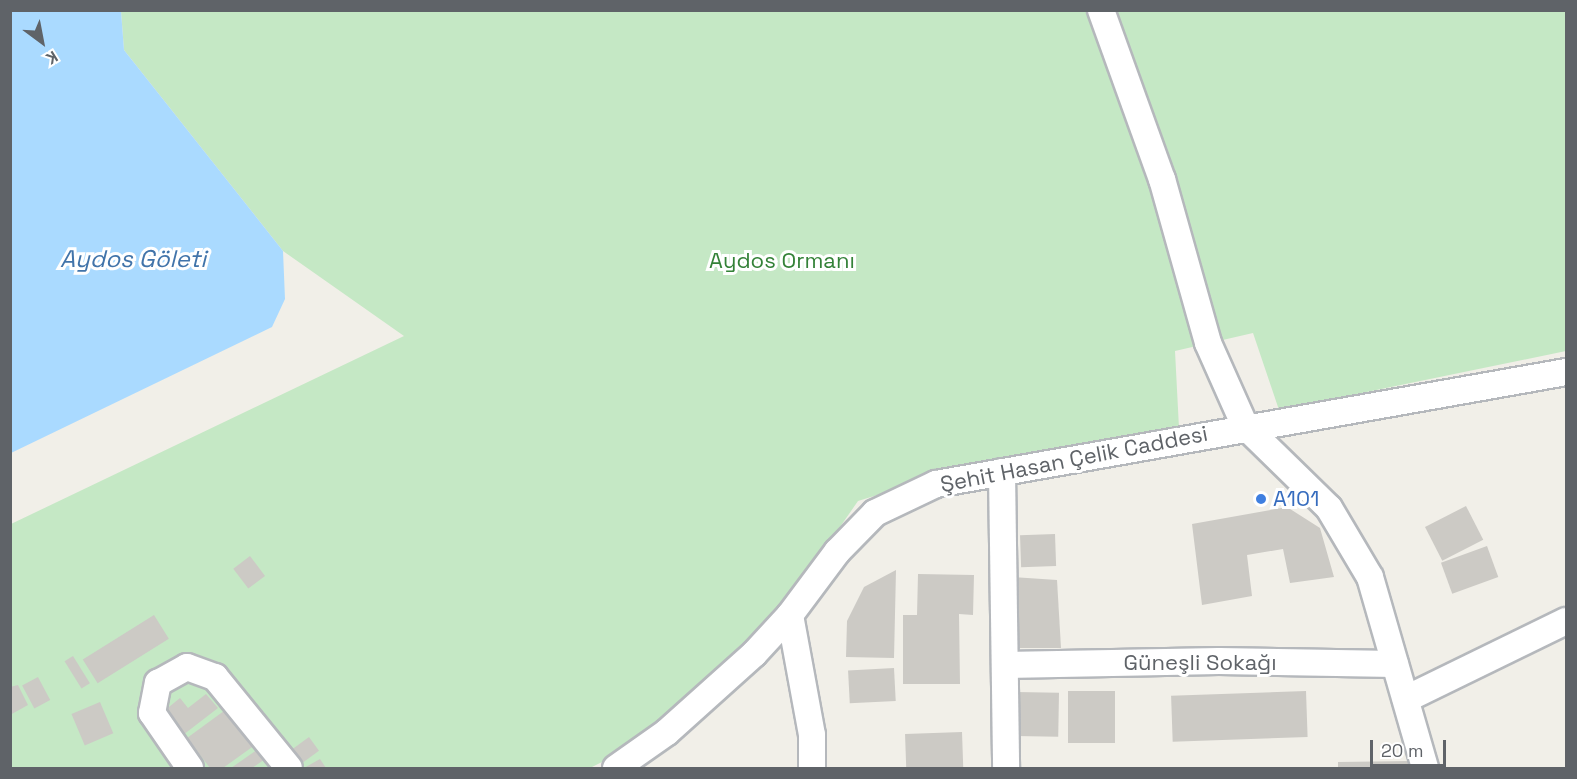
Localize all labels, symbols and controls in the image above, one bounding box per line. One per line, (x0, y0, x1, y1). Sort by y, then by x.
north arrow (12, 12, 72, 72)
text: K (42, 46, 62, 69)
water label: Aydos Göleti (60, 245, 206, 273)
park label: Aydos Ormanı (709, 248, 855, 274)
street label: Şehit Hasan Çelik Caddesi (938, 420, 1210, 498)
place label: A101 (1273, 486, 1319, 512)
marker: A101 (1254, 492, 1268, 506)
street label: Güneşli Sokağı (1123, 650, 1277, 676)
scale bar (1373, 728, 1450, 766)
text: 20 m (1381, 739, 1424, 762)

